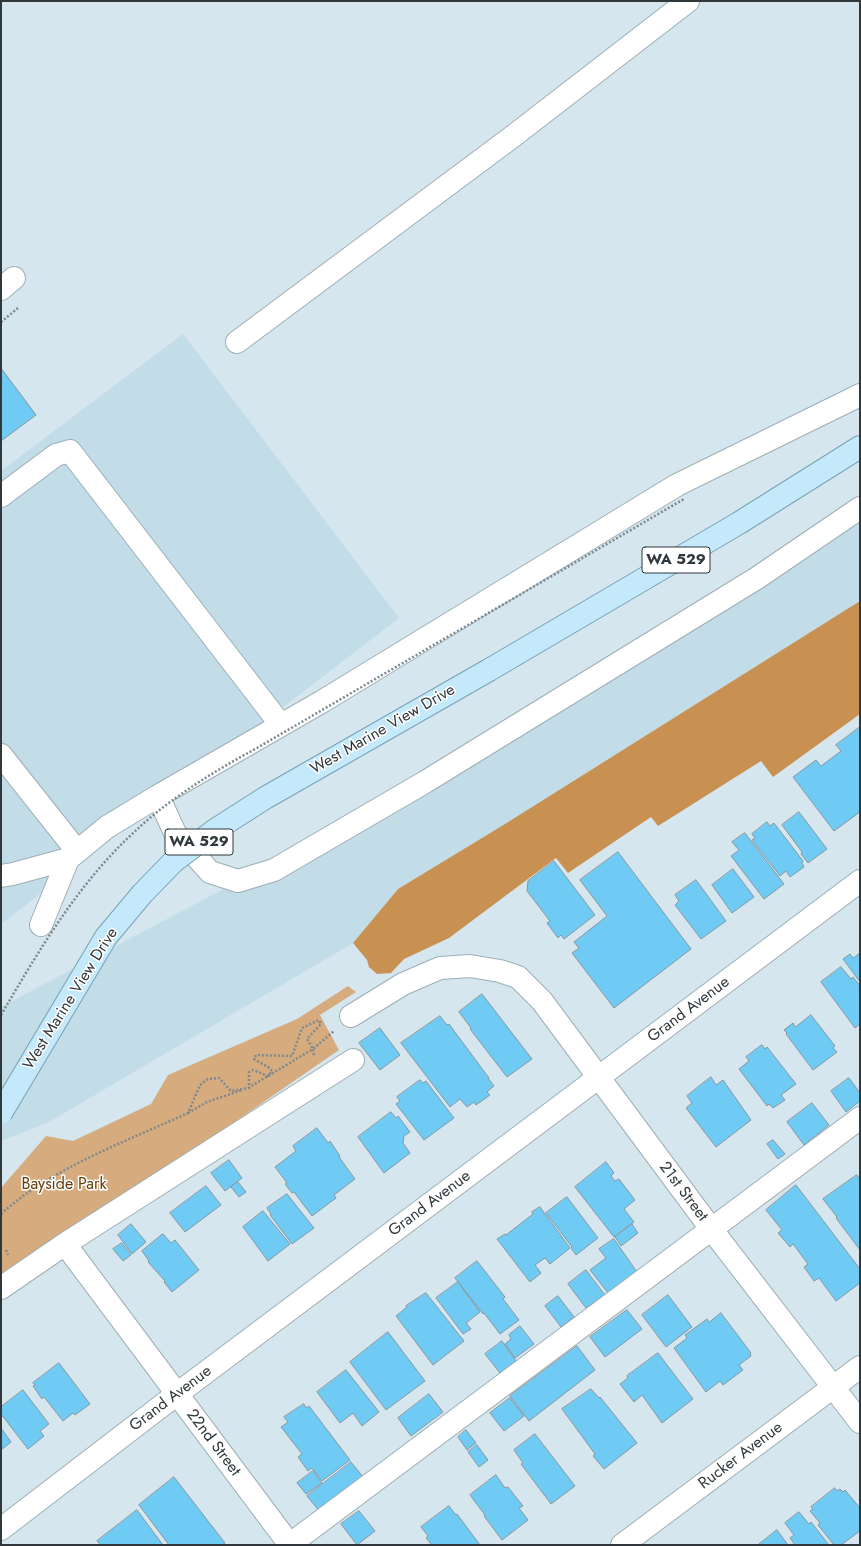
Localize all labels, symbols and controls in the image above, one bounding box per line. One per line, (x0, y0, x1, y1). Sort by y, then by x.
road number: WA 529 (642, 547, 710, 573)
street label: West Marine View Drive (307, 681, 459, 779)
road number: WA 529 (165, 829, 233, 855)
street label: West Marine View Drive (20, 925, 122, 1073)
street label: Grand Avenue (644, 973, 734, 1047)
street label: 21st Street (654, 1158, 712, 1226)
street label: Grand Avenue (385, 1167, 475, 1241)
park label: Bayside Park (22, 1175, 106, 1195)
street label: Grand Avenue (126, 1362, 216, 1436)
street label: 22nd Street (182, 1406, 244, 1480)
street label: Rucker Avenue (695, 1418, 787, 1494)

